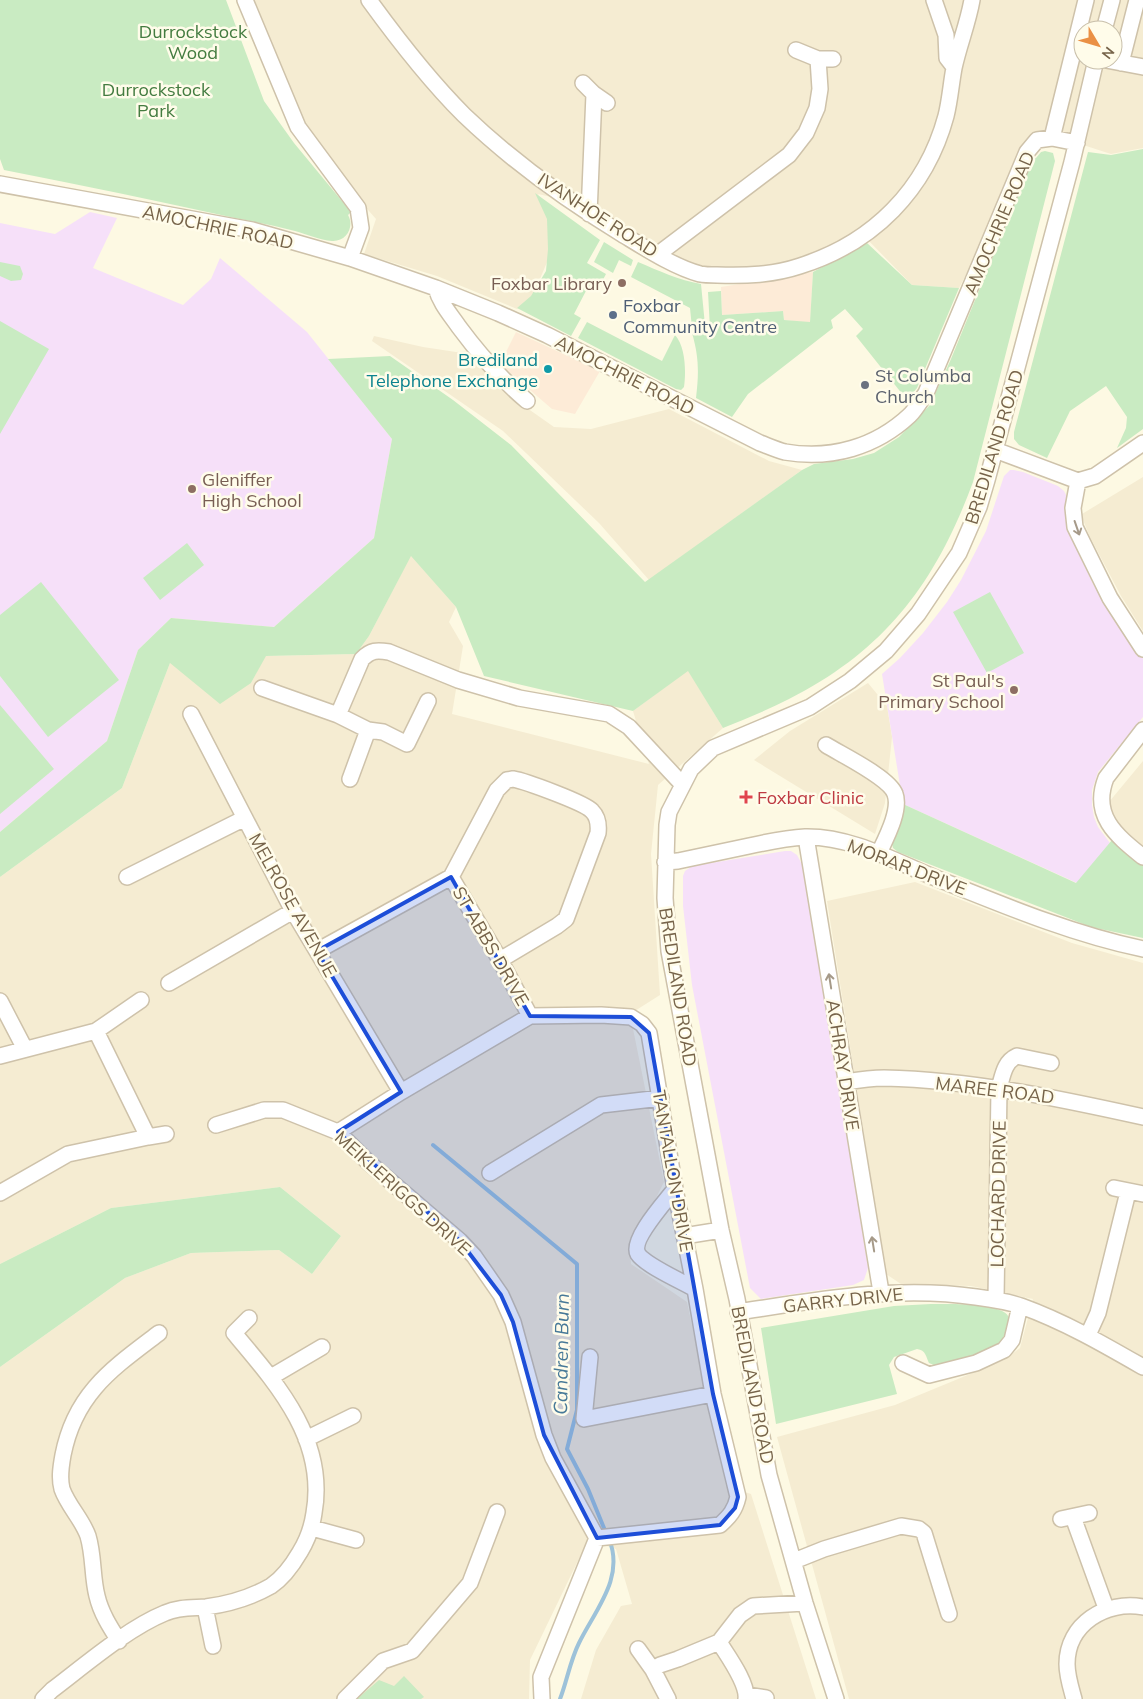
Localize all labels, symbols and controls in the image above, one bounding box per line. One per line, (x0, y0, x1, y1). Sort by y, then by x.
park label: Durrockstock Wood (139, 20, 248, 64)
north arrow (1073, 20, 1123, 70)
text: N (1098, 43, 1119, 63)
park label: Durrockstock Park (102, 78, 211, 122)
street label: AMOCHRIE ROAD (958, 148, 1040, 298)
street label: IVANHOE ROAD (534, 168, 662, 262)
street label: AMOCHRIE ROAD (140, 200, 296, 254)
place label: Foxbar Library (491, 272, 612, 295)
marker: Foxbar Library (616, 277, 628, 289)
place label: Foxbar Community Centre (623, 294, 777, 338)
marker: Foxbar Community Centre (607, 309, 619, 321)
street label: AMOCHRIE ROAD (551, 330, 699, 420)
place label: Brediland Telephone Exchange (367, 348, 538, 392)
marker: Brediland Telephone Exchange (542, 363, 554, 375)
place label: St Columba Church (875, 364, 971, 408)
street label: BREDILAND ROAD (960, 367, 1028, 527)
marker: St Columba Church (859, 379, 871, 391)
place label: Gleniffer High School (202, 468, 302, 512)
marker: Gleniffer High School (186, 483, 198, 495)
one-way arrow (1073, 520, 1082, 535)
place label: St Paul's Primary School (878, 669, 1004, 713)
marker: St Paul's Primary School (1008, 684, 1020, 696)
place label: Foxbar Clinic (757, 786, 864, 809)
marker: Foxbar Clinic (739, 790, 753, 804)
street label: MELROSE AVENUE (244, 829, 342, 981)
street label: MORAR DRIVE (844, 834, 970, 900)
street label: ST ABBS DRIVE (448, 882, 534, 1010)
street label: BREDILAND ROAD (654, 906, 702, 1068)
one-way arrow (824, 973, 834, 989)
street label: ACHRAY DRIVE (821, 998, 865, 1132)
street label: MAREE ROAD (934, 1071, 1056, 1109)
street label: TANTALLON DRIVE (647, 1088, 699, 1254)
street label: LOCHARD DRIVE (985, 1120, 1011, 1268)
street label: MEIKLERIGGS DRIVE (330, 1126, 476, 1260)
one-way arrow (868, 1237, 878, 1253)
street label: GARRY DRIVE (782, 1282, 904, 1318)
water label: Candren Burn (548, 1293, 574, 1415)
street label: BREDILAND ROAD (726, 1304, 780, 1466)

